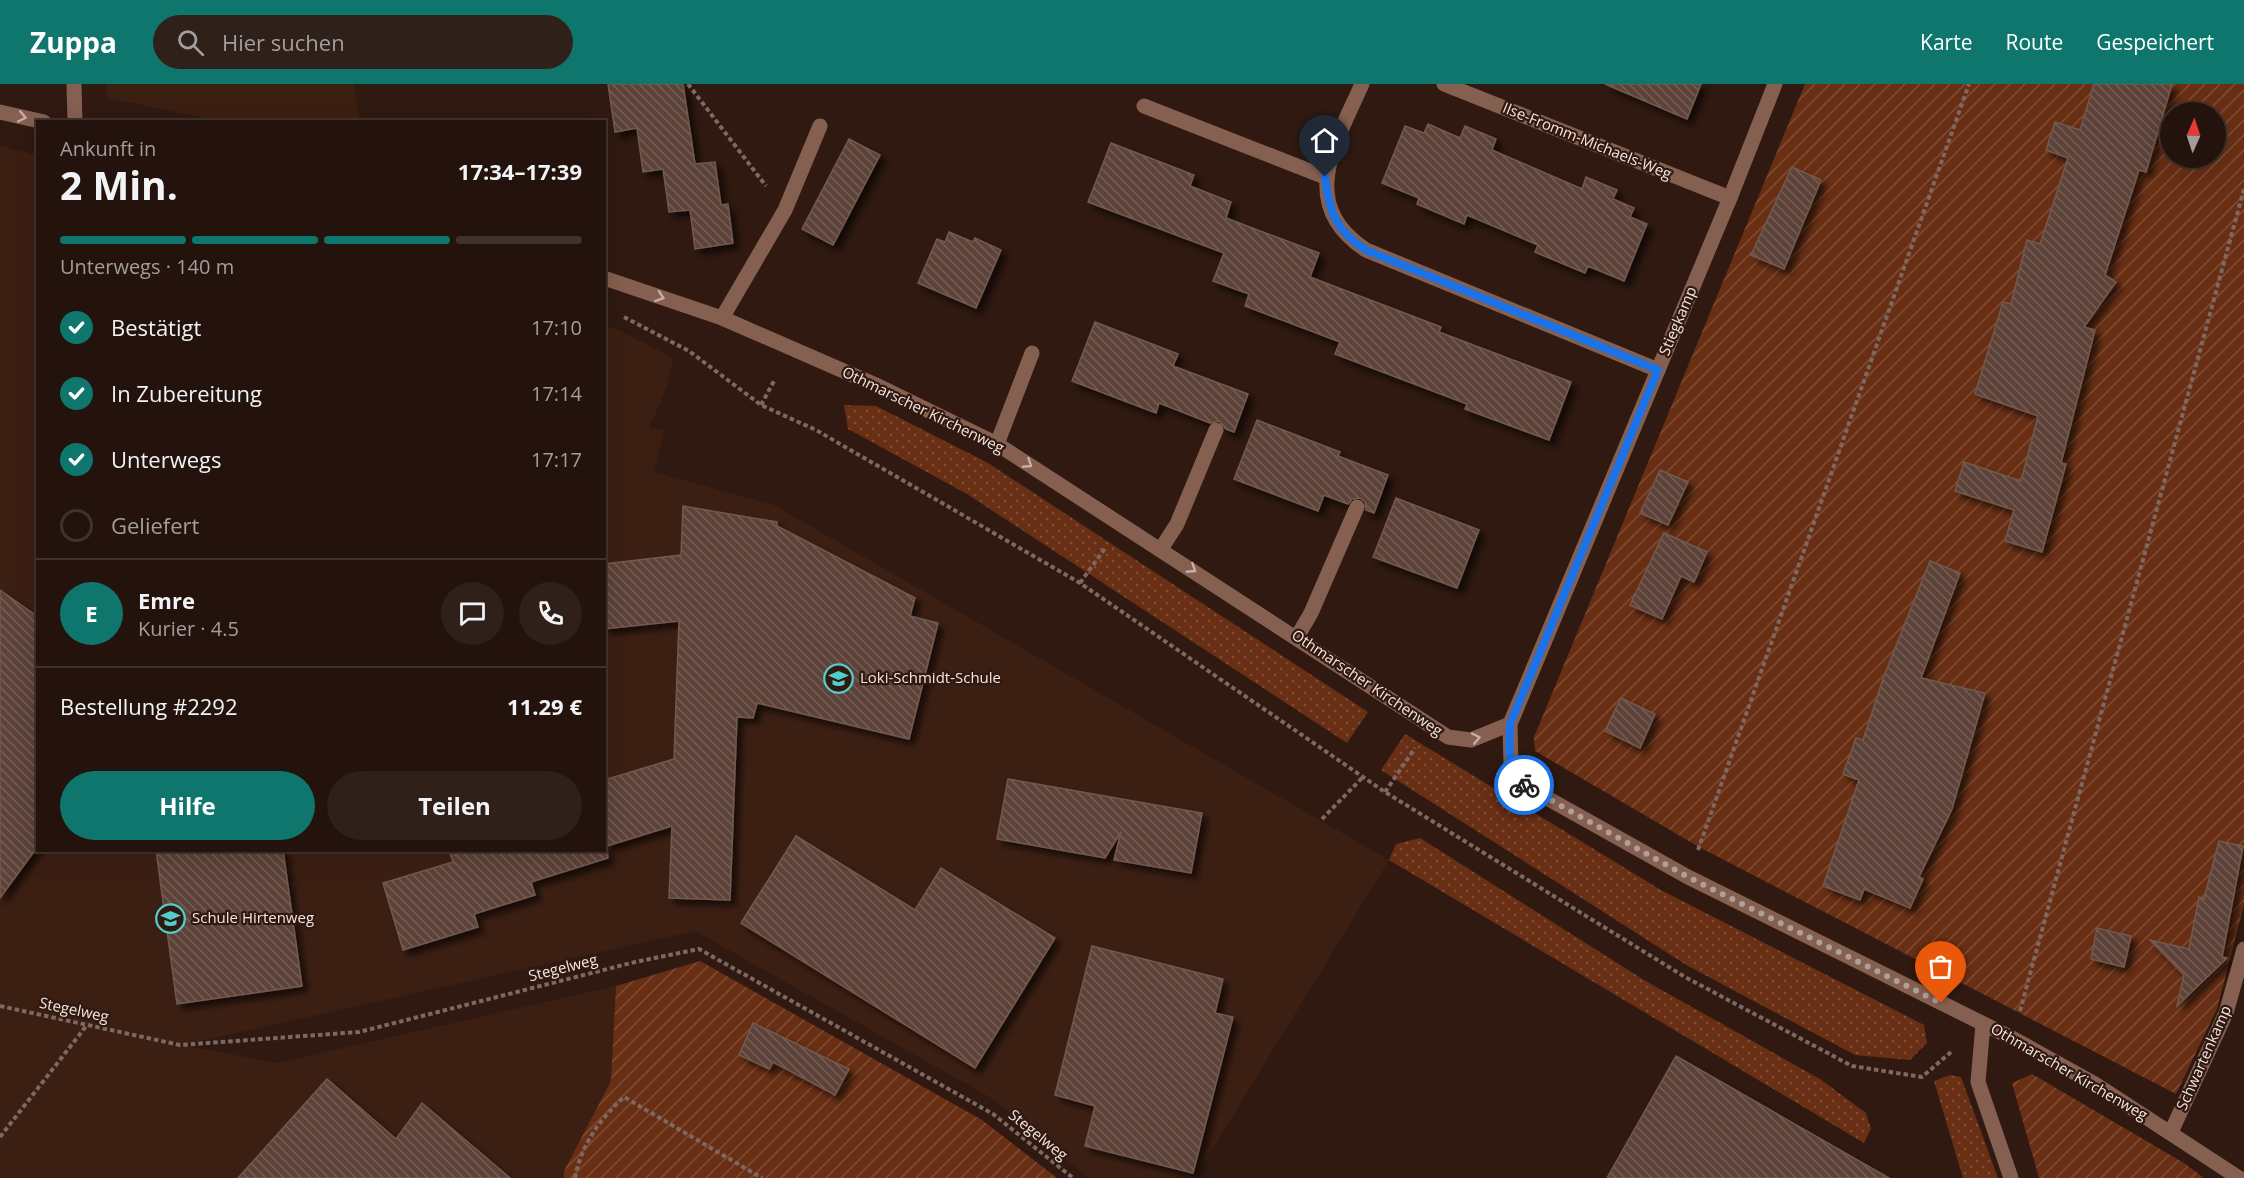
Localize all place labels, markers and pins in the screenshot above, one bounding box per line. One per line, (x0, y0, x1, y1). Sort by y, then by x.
pin (1299, 115, 1350, 177)
school or university icon: Loki-Schmidt-Schule (823, 662, 855, 694)
place label: Loki-Schmidt-Schule (860, 667, 1001, 687)
school or university icon: Schule Hirtenweg (155, 902, 187, 934)
place label: Schule Hirtenweg (192, 907, 314, 927)
pin (1915, 941, 1966, 1003)

